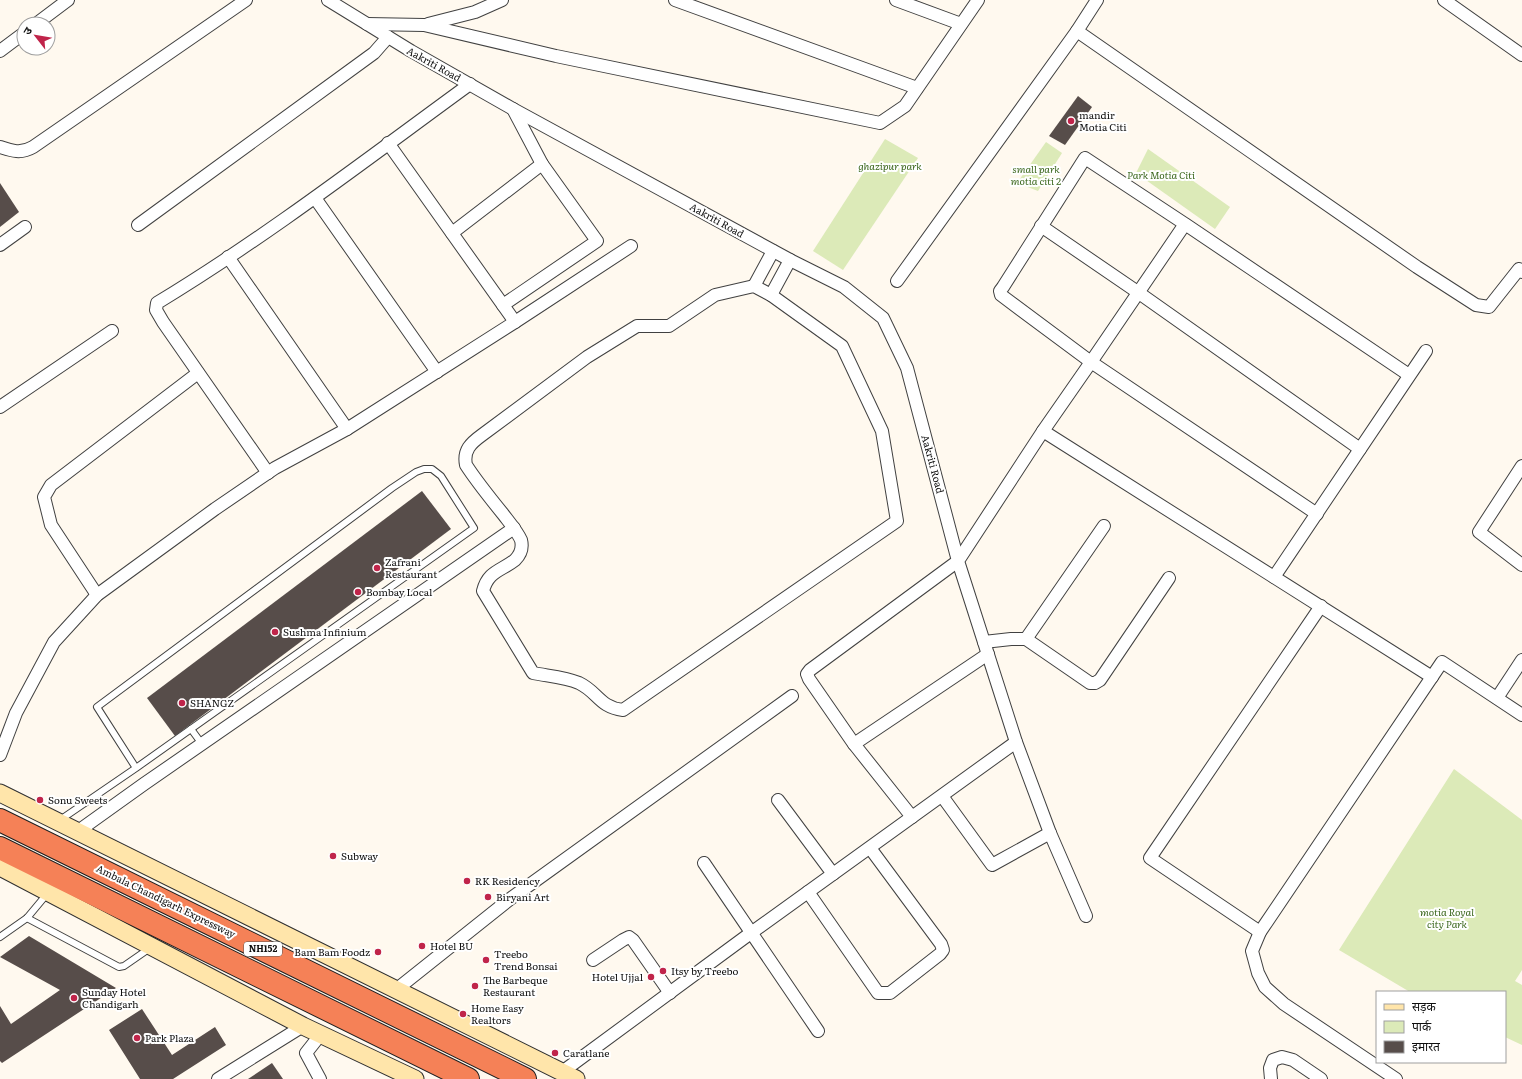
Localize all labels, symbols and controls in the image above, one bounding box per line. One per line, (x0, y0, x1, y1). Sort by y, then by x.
north arrow (16, 16, 56, 56)
text: उ (18, 23, 35, 37)
street label: Aakriti Road (404, 42, 464, 85)
place label: mandir Motia Citi (1079, 107, 1127, 134)
marker: mandir Motia Citi (1066, 116, 1076, 126)
park label: ghazipur park (858, 158, 922, 173)
park label: small park motia citi 2 (1011, 161, 1061, 188)
park label: Park Motia Citi (1127, 167, 1195, 182)
street label: Aakriti Road (687, 198, 747, 241)
street label: Aakriti Road (918, 433, 949, 495)
place label: Zafrani Restaurant (385, 554, 437, 581)
marker: Zafrani Restaurant (372, 563, 382, 573)
place label: Bombay Local (366, 584, 433, 599)
marker: Bombay Local (353, 587, 363, 597)
place label: Sushma Infinium (283, 624, 367, 639)
marker: Sushma Infinium (270, 627, 280, 637)
place label: SHANGZ (190, 695, 234, 710)
marker: SHANGZ (177, 698, 187, 708)
place label: Sonu Sweets (48, 792, 108, 807)
marker: Sonu Sweets (35, 795, 45, 805)
place label: Subway (341, 848, 378, 863)
marker: Subway (328, 851, 338, 861)
street label: Ambala Chandigarh Expressway (94, 860, 239, 941)
place label: RK Residency (475, 873, 540, 888)
marker: RK Residency (462, 876, 472, 886)
place label: Biryani Art (496, 889, 549, 904)
marker: Biryani Art (483, 892, 493, 902)
park label: motia Royal city Park (1420, 904, 1474, 931)
place label: Hotel BU (430, 938, 473, 953)
marker: Hotel BU (417, 941, 427, 951)
road number: NH152 (244, 942, 282, 956)
place label: Bam Bam Foodz (294, 944, 370, 959)
place label: Treebo Trend Bonsai (494, 946, 558, 973)
marker: Bam Bam Foodz (373, 947, 383, 957)
marker: Treebo Trend Bonsai (481, 955, 491, 965)
place label: Itsy by Treebo (671, 963, 738, 978)
marker: Itsy by Treebo (658, 966, 668, 976)
place label: Hotel Ujjal (592, 969, 644, 984)
place label: The Barbeque Restaurant (483, 972, 548, 999)
marker: Hotel Ujjal (646, 972, 656, 982)
marker: The Barbeque Restaurant (470, 981, 480, 991)
place label: Sunday Hotel Chandigarh (82, 984, 147, 1011)
legend (1376, 991, 1506, 1063)
marker: Sunday Hotel Chandigarh (69, 993, 79, 1003)
text: सड़क (1412, 997, 1437, 1015)
place label: Home Easy Realtors (471, 1000, 524, 1027)
marker: Home Easy Realtors (458, 1009, 468, 1019)
text: पार्क (1412, 1017, 1432, 1035)
place label: Park Plaza (145, 1030, 195, 1045)
marker: Park Plaza (132, 1033, 142, 1043)
text: इमारत (1412, 1037, 1441, 1055)
place label: Caratlane (563, 1045, 609, 1060)
marker: Caratlane (550, 1048, 560, 1058)

